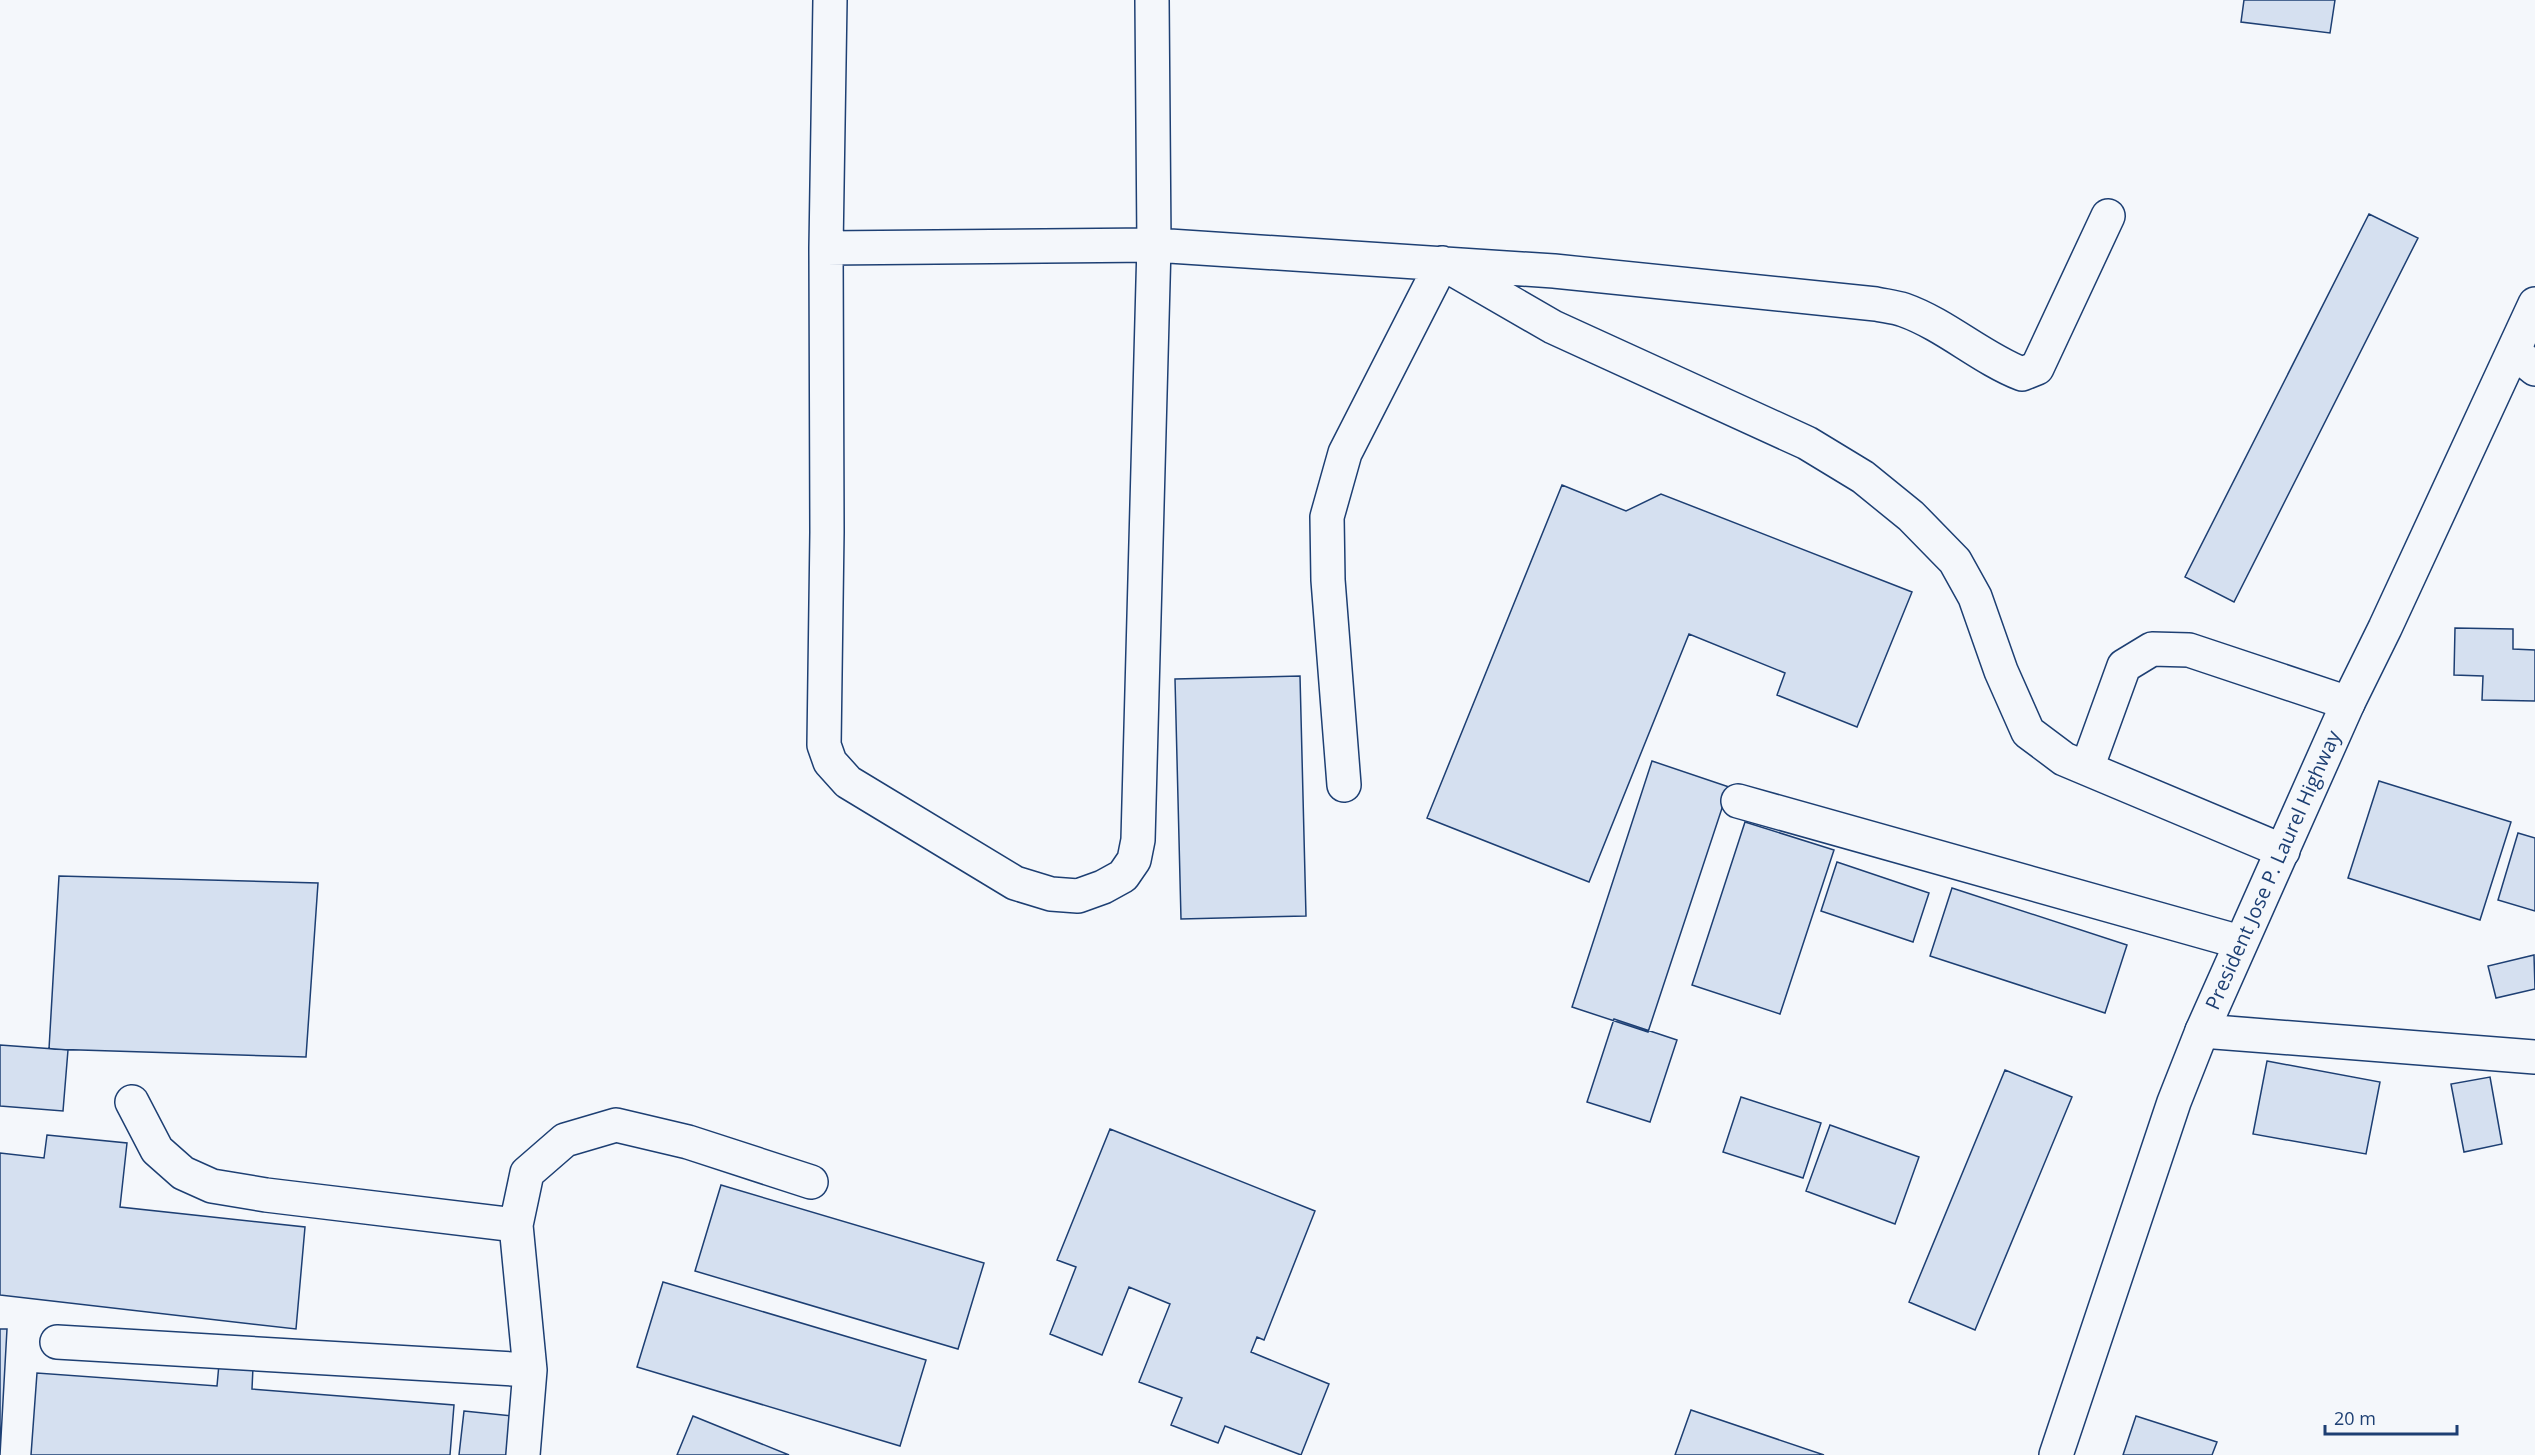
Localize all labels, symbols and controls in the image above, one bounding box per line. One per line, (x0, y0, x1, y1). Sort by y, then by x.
street label: President Jose P. Laurel Highway (2199, 725, 2347, 1014)
scale bar (2325, 1398, 2457, 1436)
text: 20 m (2334, 1406, 2376, 1430)

